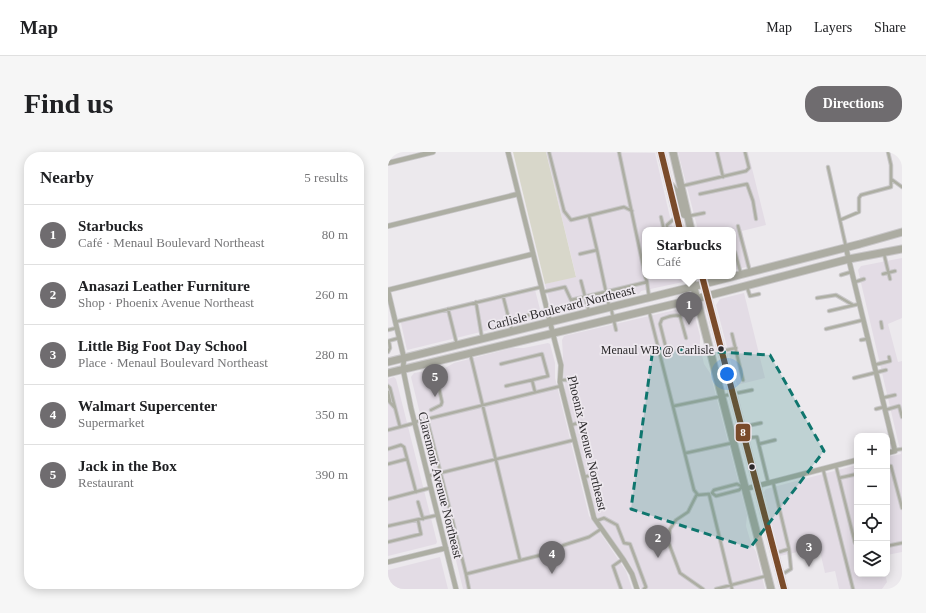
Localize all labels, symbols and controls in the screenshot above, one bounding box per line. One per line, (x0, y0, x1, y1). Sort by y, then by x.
text: Map (20, 17, 58, 38)
text: Map (766, 20, 792, 35)
text: Layers (814, 20, 852, 35)
text: Share (874, 20, 906, 35)
button: Directions (805, 86, 902, 122)
text: Find us (24, 88, 114, 119)
text: Nearby (40, 168, 94, 187)
text: 5 results (304, 170, 348, 185)
text: Starbucks (78, 218, 143, 234)
text: 1 (50, 227, 56, 242)
text: 80 m (322, 227, 348, 242)
popup (642, 227, 736, 279)
text: Café · Menaul Boulevard Northeast (78, 235, 264, 250)
text: Starbucks (656, 237, 722, 253)
text: Café (656, 254, 681, 269)
text: Anasazi Leather Furniture (78, 278, 250, 294)
street label: Carlisle Boulevard Northeast (486, 282, 637, 333)
text: 2 (50, 287, 56, 302)
text: 260 m (315, 287, 348, 302)
pin: 1 (676, 292, 702, 325)
text: Shop · Phoenix Avenue Northeast (78, 295, 254, 310)
text: Little Big Foot Day School (78, 338, 247, 354)
place label: Menaul WB @ Carlisle (601, 343, 714, 357)
marker: Menaul WB @ Carlisle (716, 344, 726, 354)
text: 3 (50, 347, 56, 362)
text: 280 m (315, 347, 348, 362)
text: Place · Menaul Boulevard Northeast (78, 355, 268, 370)
pin: 5 (422, 364, 448, 397)
your location (717, 364, 737, 384)
street label: Phoenix Avenue Northeast (565, 374, 610, 513)
text: Walmart Supercenter (78, 398, 217, 414)
text: 4 (50, 407, 56, 422)
text: 350 m (315, 407, 348, 422)
street label: Claremont Avenue Northeast (415, 410, 466, 560)
text: Supermarket (78, 415, 144, 430)
line badge: 8 (735, 423, 751, 442)
text: 8 (740, 426, 746, 438)
map controls (854, 433, 890, 577)
button: + (854, 433, 890, 469)
text: Jack in the Box (78, 458, 177, 474)
unlabelled marker (747, 462, 757, 472)
text: 5 (50, 467, 56, 482)
text: 390 m (315, 467, 348, 482)
button: − (854, 469, 890, 505)
text: Restaurant (78, 475, 134, 490)
button: locate (854, 505, 890, 541)
pin: 2 (645, 525, 671, 558)
pin: 3 (796, 534, 822, 567)
pin: 4 (539, 541, 565, 574)
button: layers (854, 541, 890, 577)

